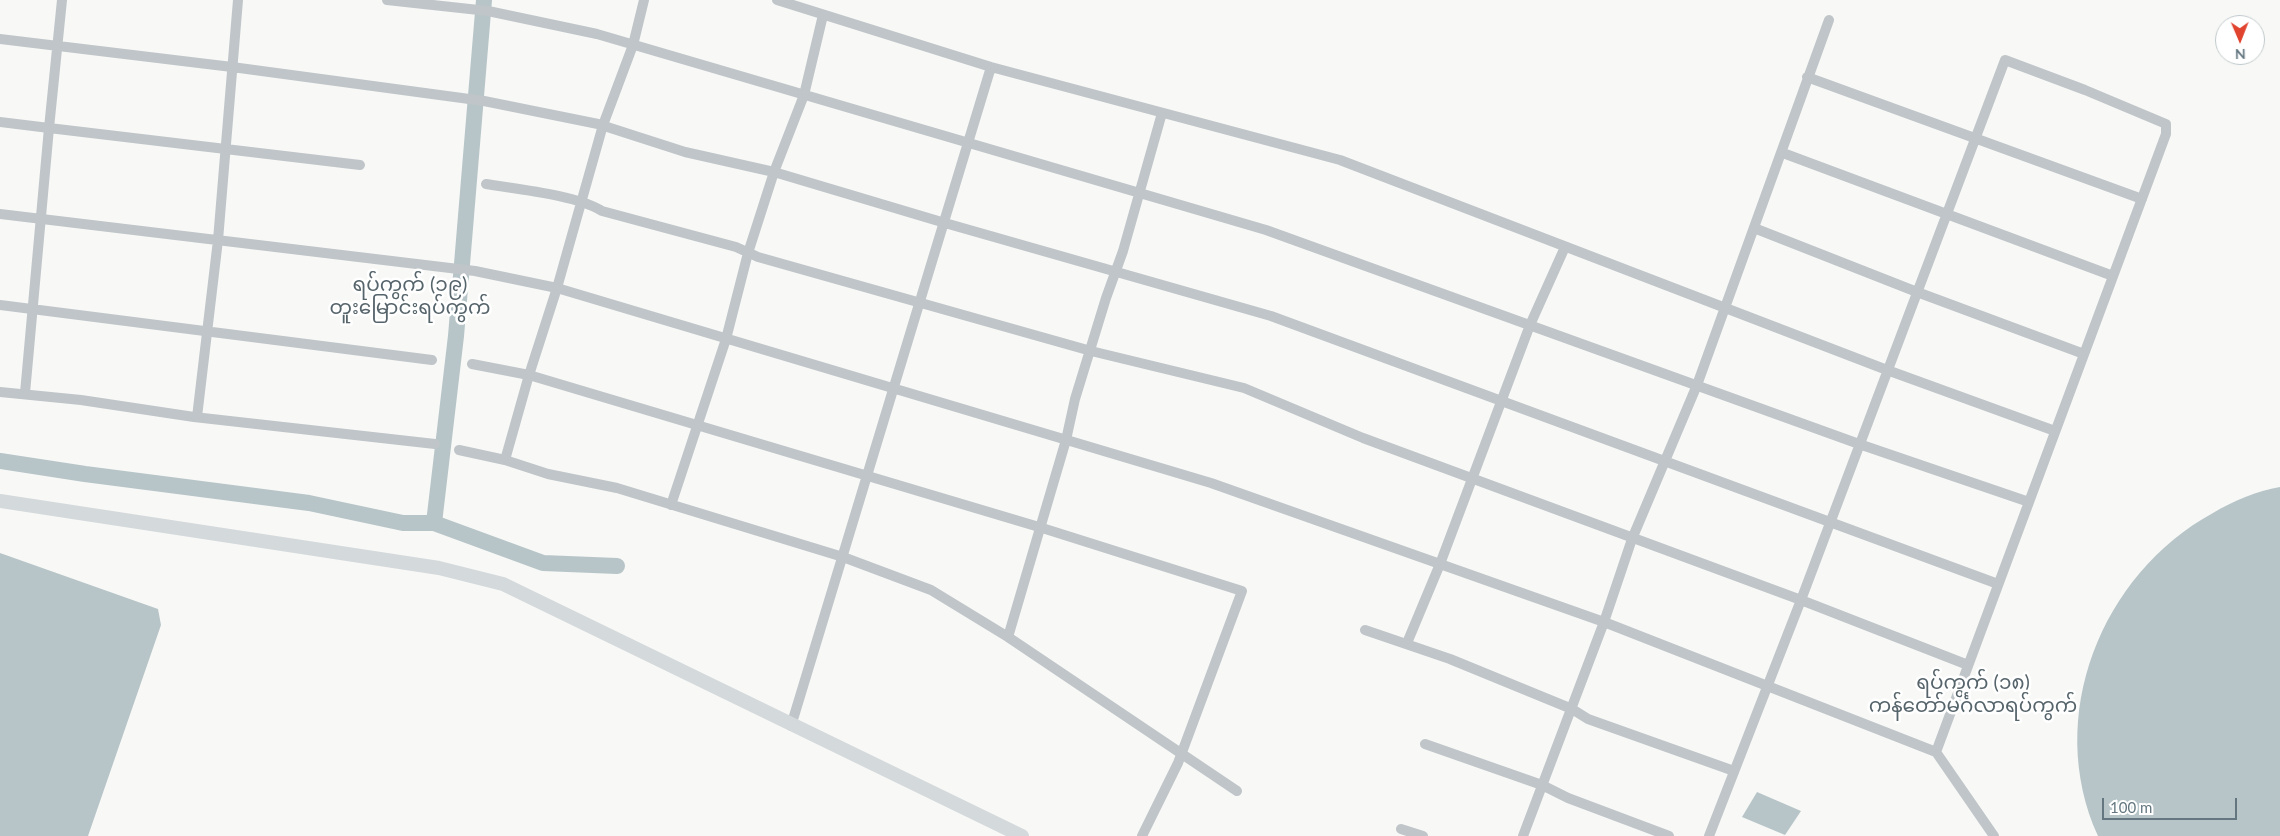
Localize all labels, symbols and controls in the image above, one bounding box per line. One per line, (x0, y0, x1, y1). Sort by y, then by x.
north arrow (2215, 15, 2265, 65)
text: N (2235, 46, 2246, 63)
district label: ရပ်ကွက် (၁၉) တူးမြောင်းရပ်ကွက် (329, 273, 491, 320)
district label: ရပ်ကွက် (၁၈) ကန်တော်မင်္ဂလာရပ်ကွက် (1869, 671, 2077, 718)
scale bar (2105, 788, 2240, 820)
text: 100 m (2110, 798, 2152, 816)

